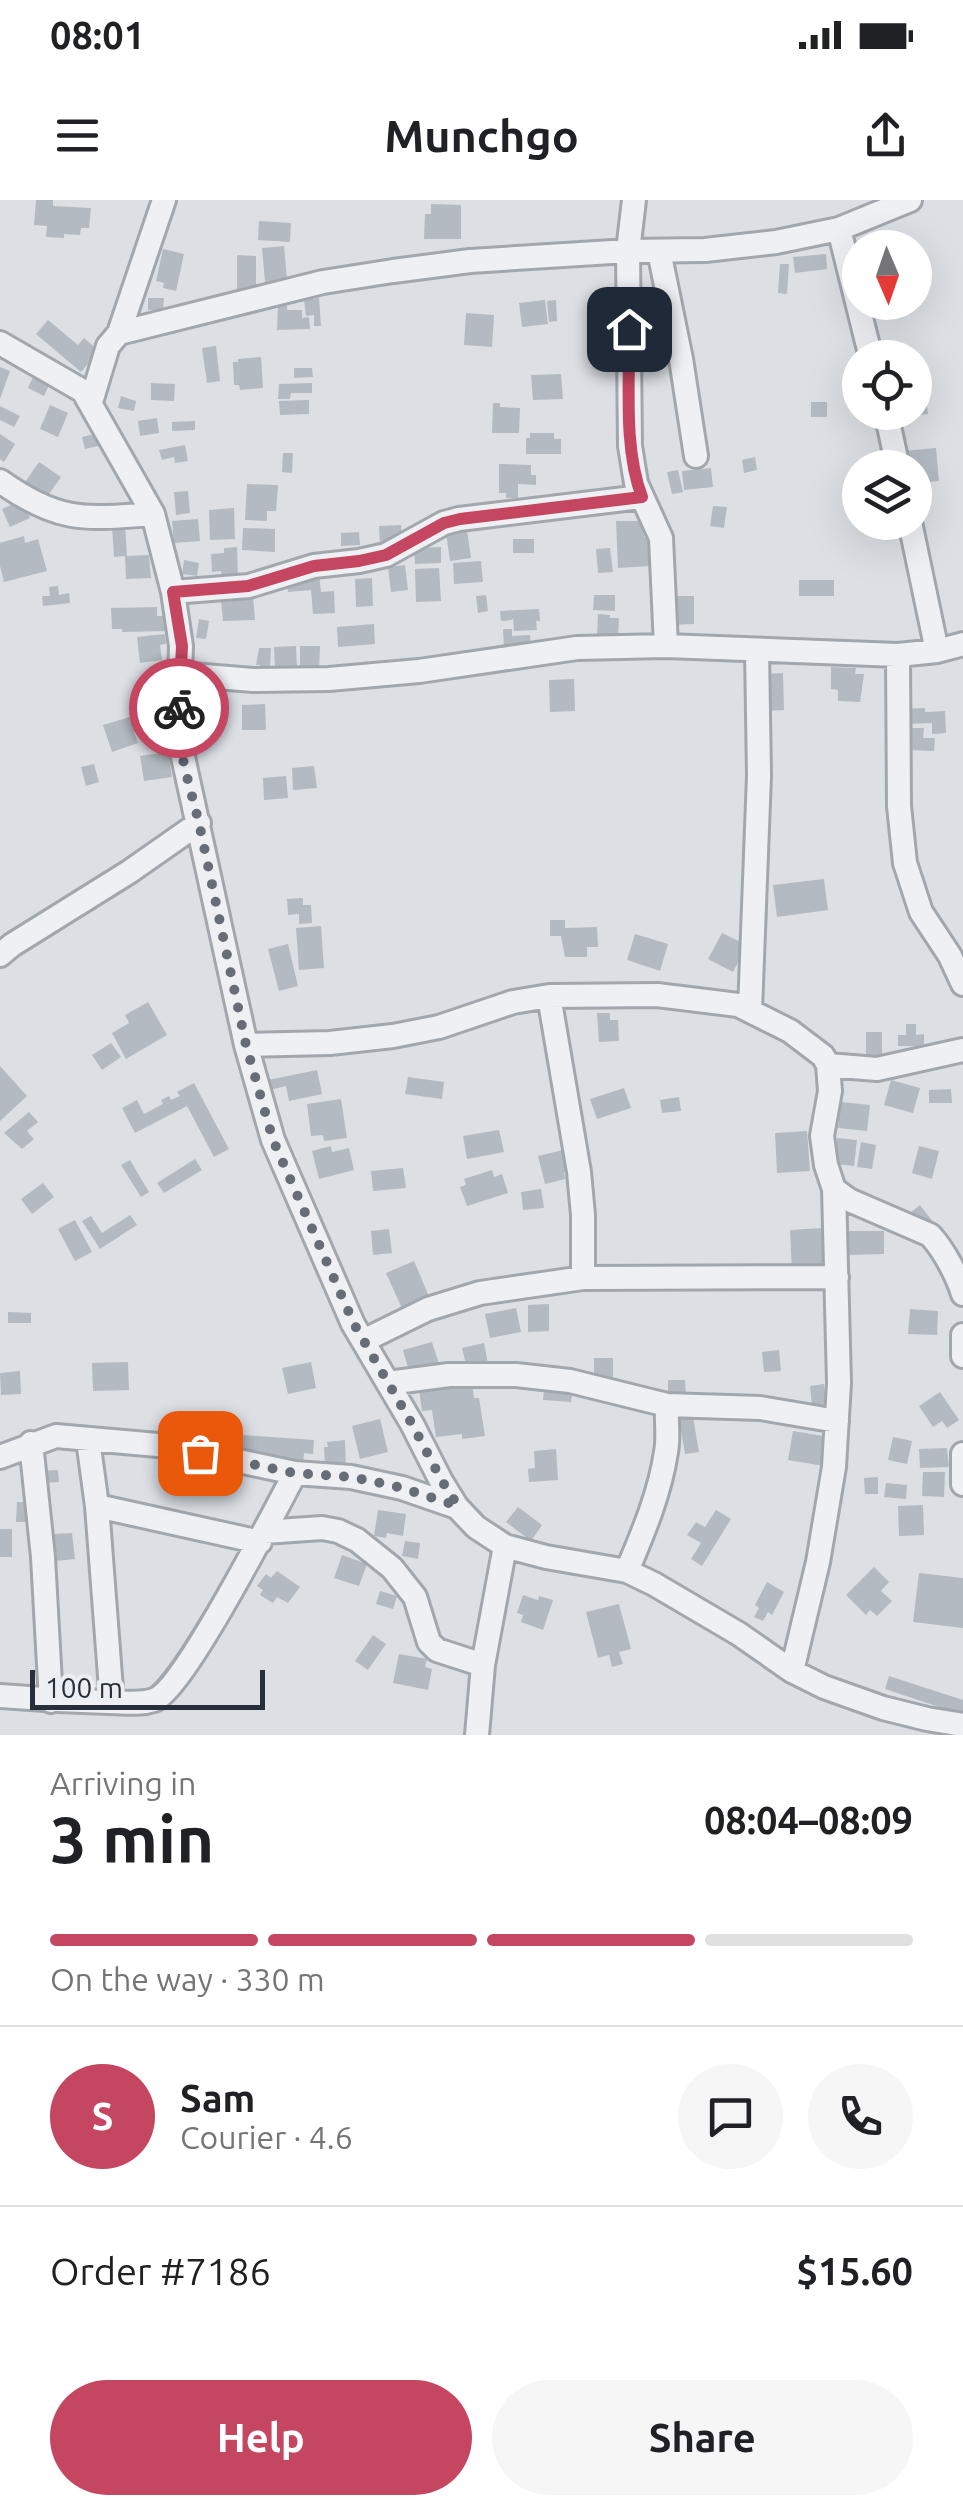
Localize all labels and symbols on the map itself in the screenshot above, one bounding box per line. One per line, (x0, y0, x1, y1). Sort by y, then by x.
north arrow (842, 230, 932, 320)
pin (587, 287, 672, 372)
courier (129, 658, 229, 758)
pin (158, 1411, 243, 1496)
scale bar (30, 1665, 265, 1710)

